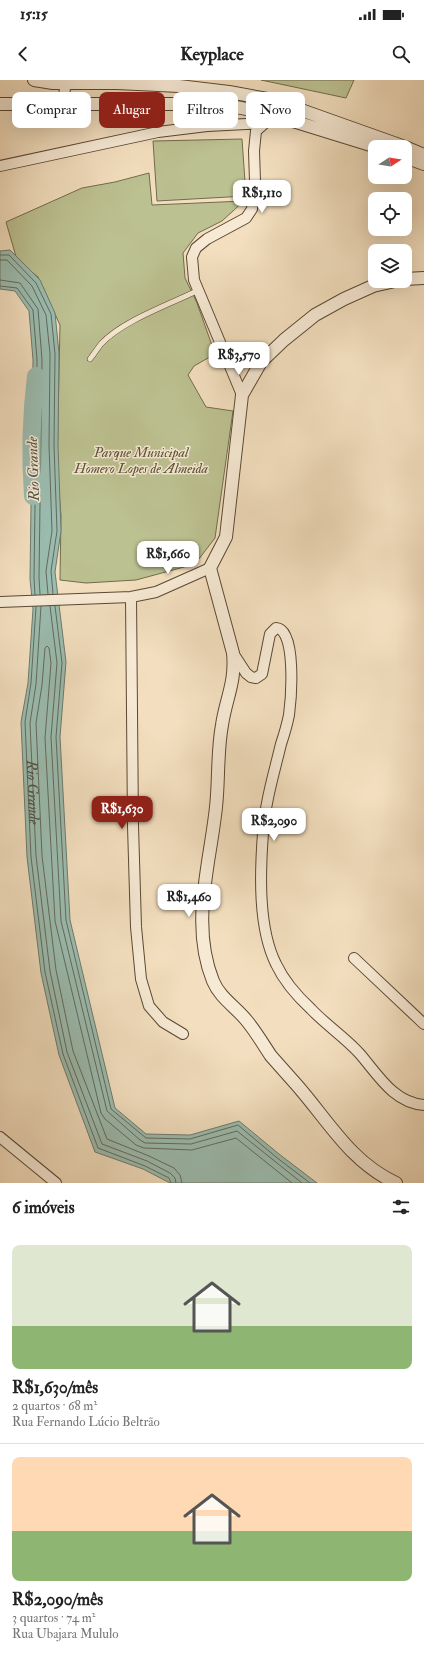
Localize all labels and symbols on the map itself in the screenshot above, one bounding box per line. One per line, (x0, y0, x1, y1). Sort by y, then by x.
north arrow (368, 140, 412, 184)
pin: R$1,110 (225, 180, 299, 214)
pin: R$3,570 (202, 342, 276, 376)
water label: Rio Grande (23, 435, 44, 503)
park label: Parque Municipal Homero Lopes de Almeida (73, 444, 209, 477)
pin: R$1,660 (131, 541, 205, 575)
water label: Rio Grande (22, 759, 44, 826)
pin: R$1,630 (85, 796, 159, 830)
pin: R$2,090 (237, 808, 311, 842)
pin: R$1,460 (152, 884, 226, 918)

